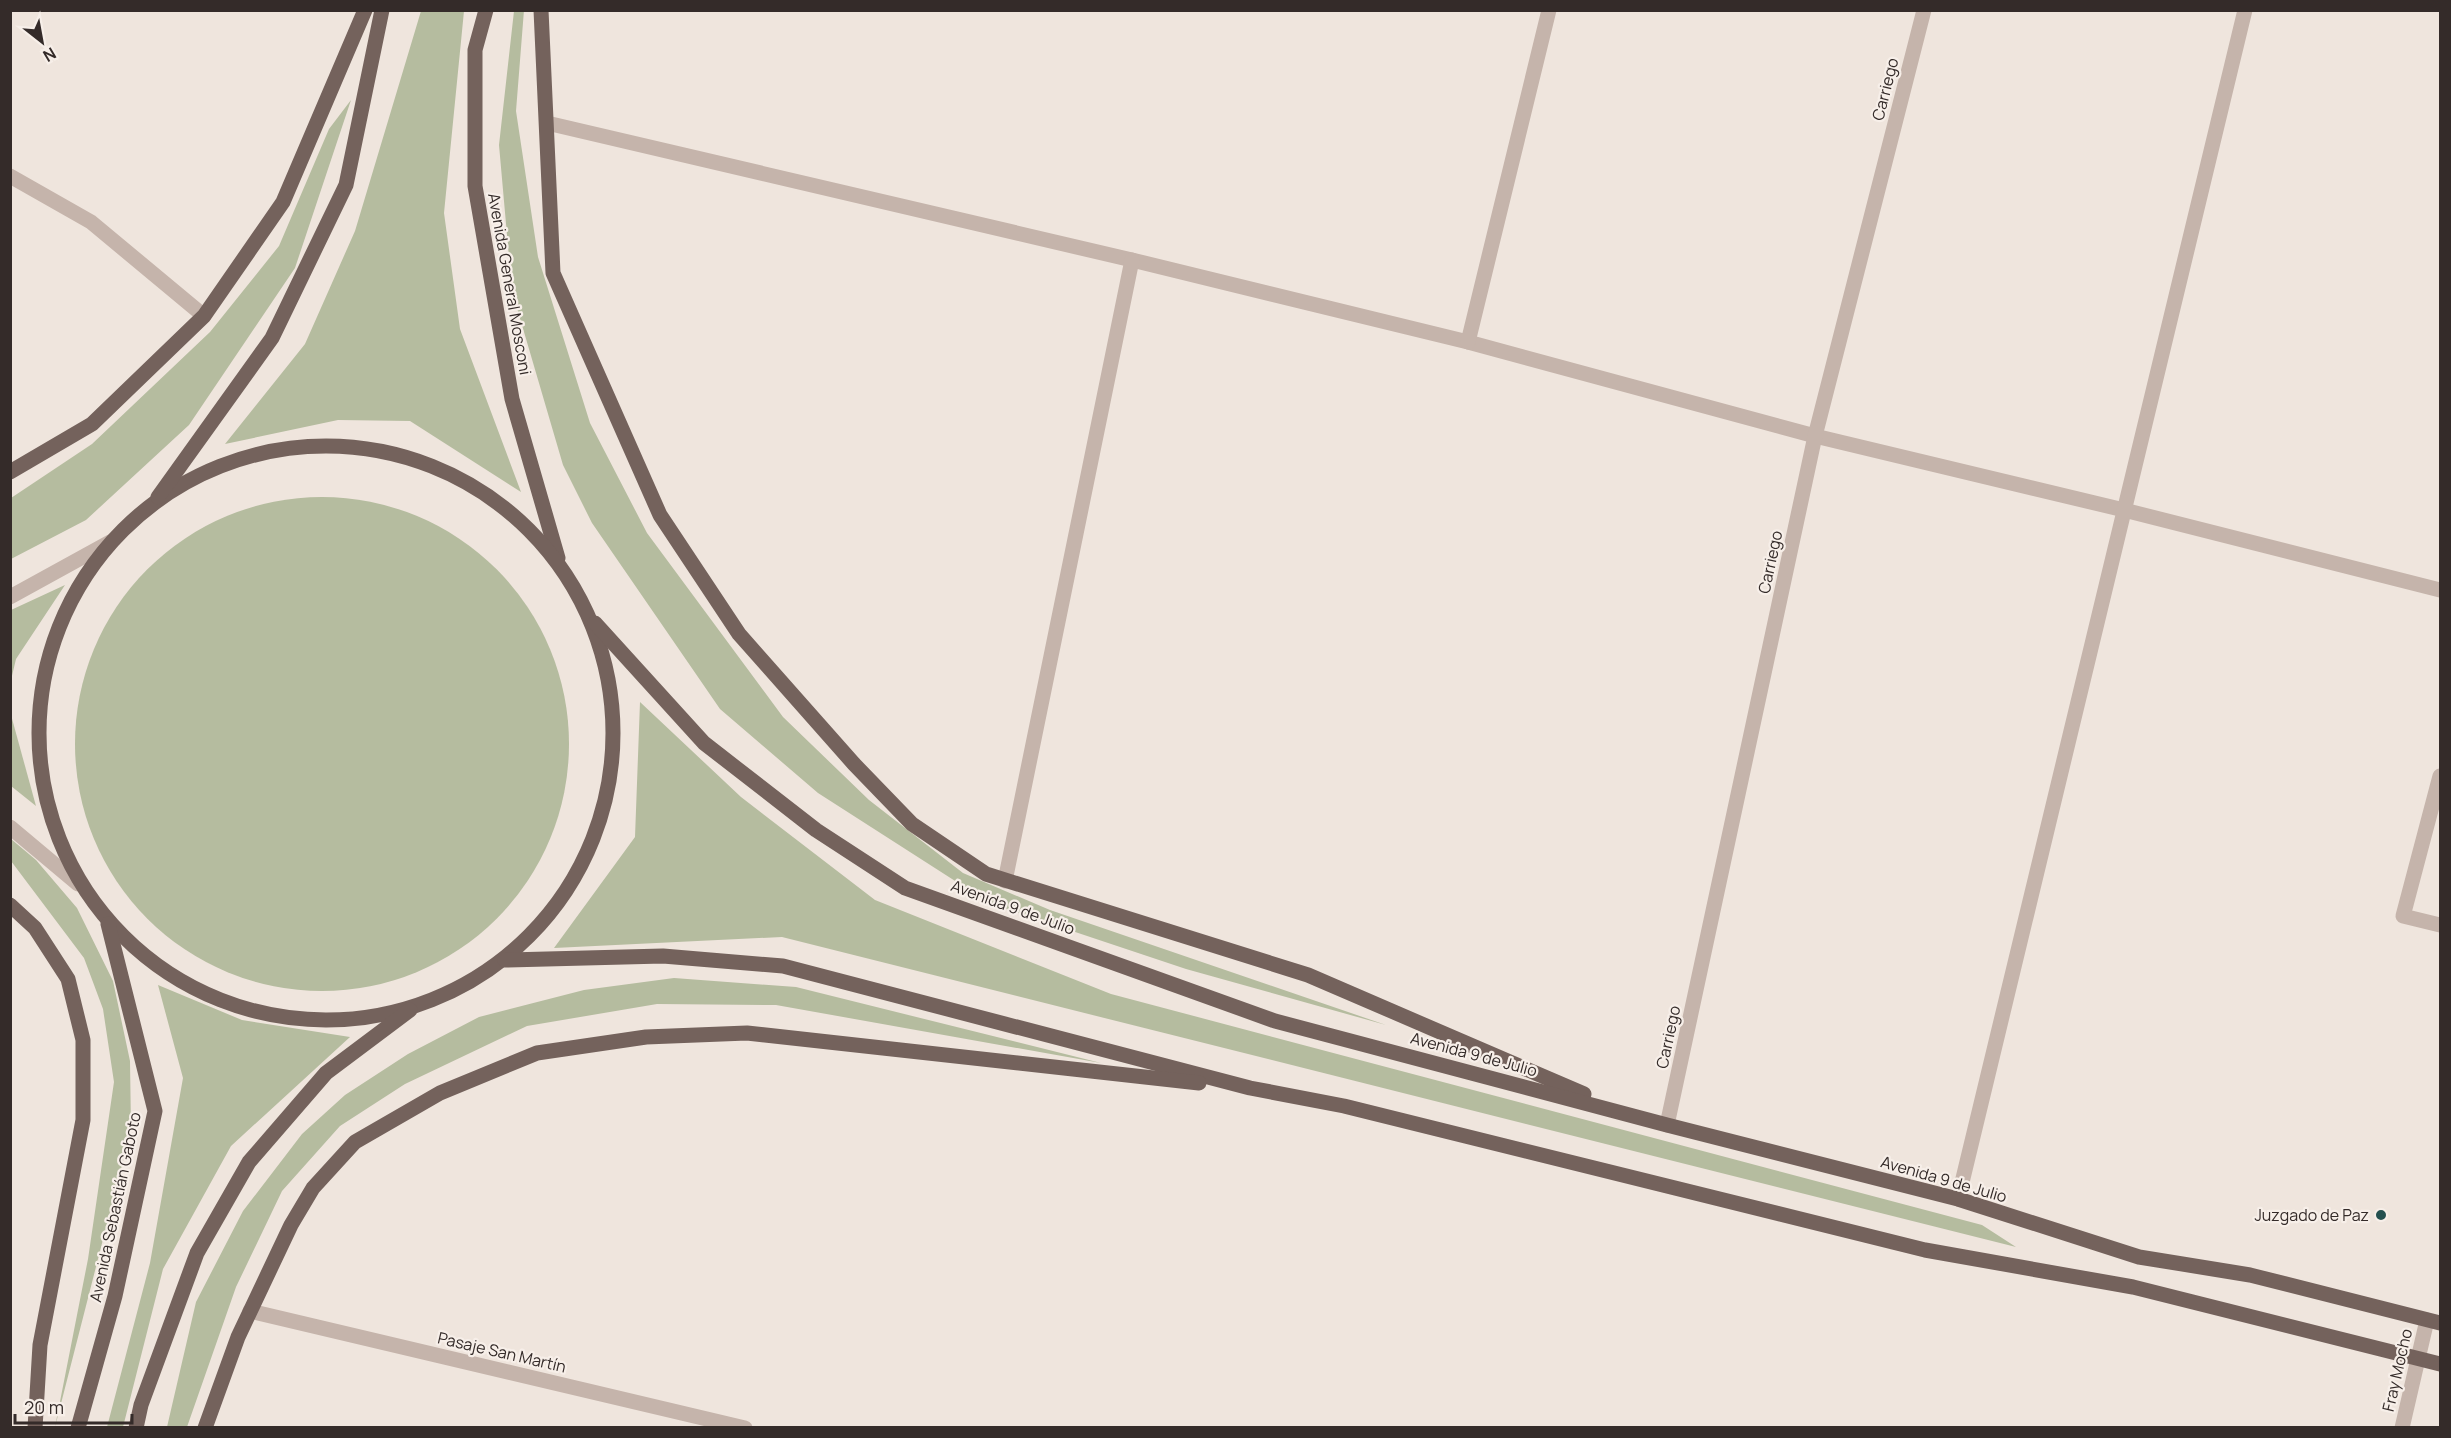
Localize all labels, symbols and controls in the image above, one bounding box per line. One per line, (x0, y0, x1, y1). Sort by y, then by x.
north arrow (12, 12, 72, 72)
text: N (39, 42, 60, 67)
street label: Carriego (1867, 55, 1903, 123)
street label: Avenida General Mosconi (483, 191, 537, 377)
street label: Carriego (1753, 528, 1787, 596)
street label: Avenida 9 de Julio (948, 874, 1078, 940)
street label: Carriego (1651, 1003, 1685, 1071)
street label: Avenida 9 de Julio (1408, 1027, 1540, 1081)
street label: Avenida Sebastián Gaboto (84, 1110, 146, 1304)
street label: Avenida 9 de Julio (1878, 1150, 2010, 1208)
place label: Juzgado de Paz (2254, 1204, 2369, 1226)
marker: Juzgado de Paz (2374, 1208, 2388, 1222)
street label: Fray Mocho (2377, 1326, 2417, 1414)
street label: Pasaje San Martín (436, 1327, 568, 1377)
scale bar (15, 1387, 132, 1425)
text: 20 m (24, 1395, 64, 1419)

